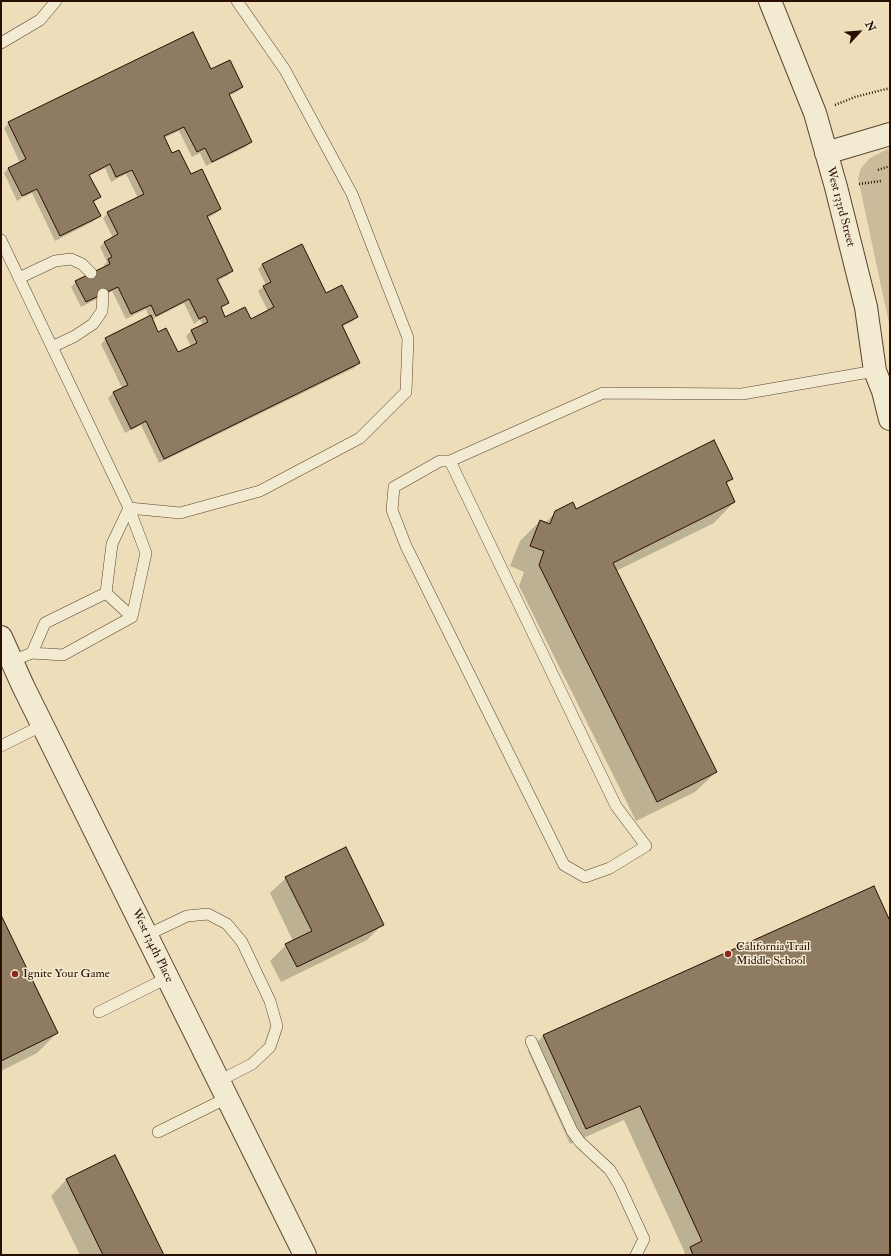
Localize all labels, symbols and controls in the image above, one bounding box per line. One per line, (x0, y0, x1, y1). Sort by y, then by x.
north arrow (839, 12, 879, 52)
text: N (862, 19, 878, 34)
street label: West 133rd Street (822, 166, 858, 248)
street label: West 134th Place (128, 907, 176, 985)
place label: California Trail Middle School (736, 940, 810, 968)
marker: California Trail Middle School (723, 949, 733, 959)
place label: Ignite Your Game (23, 967, 110, 981)
marker: Ignite Your Game (10, 969, 20, 979)

